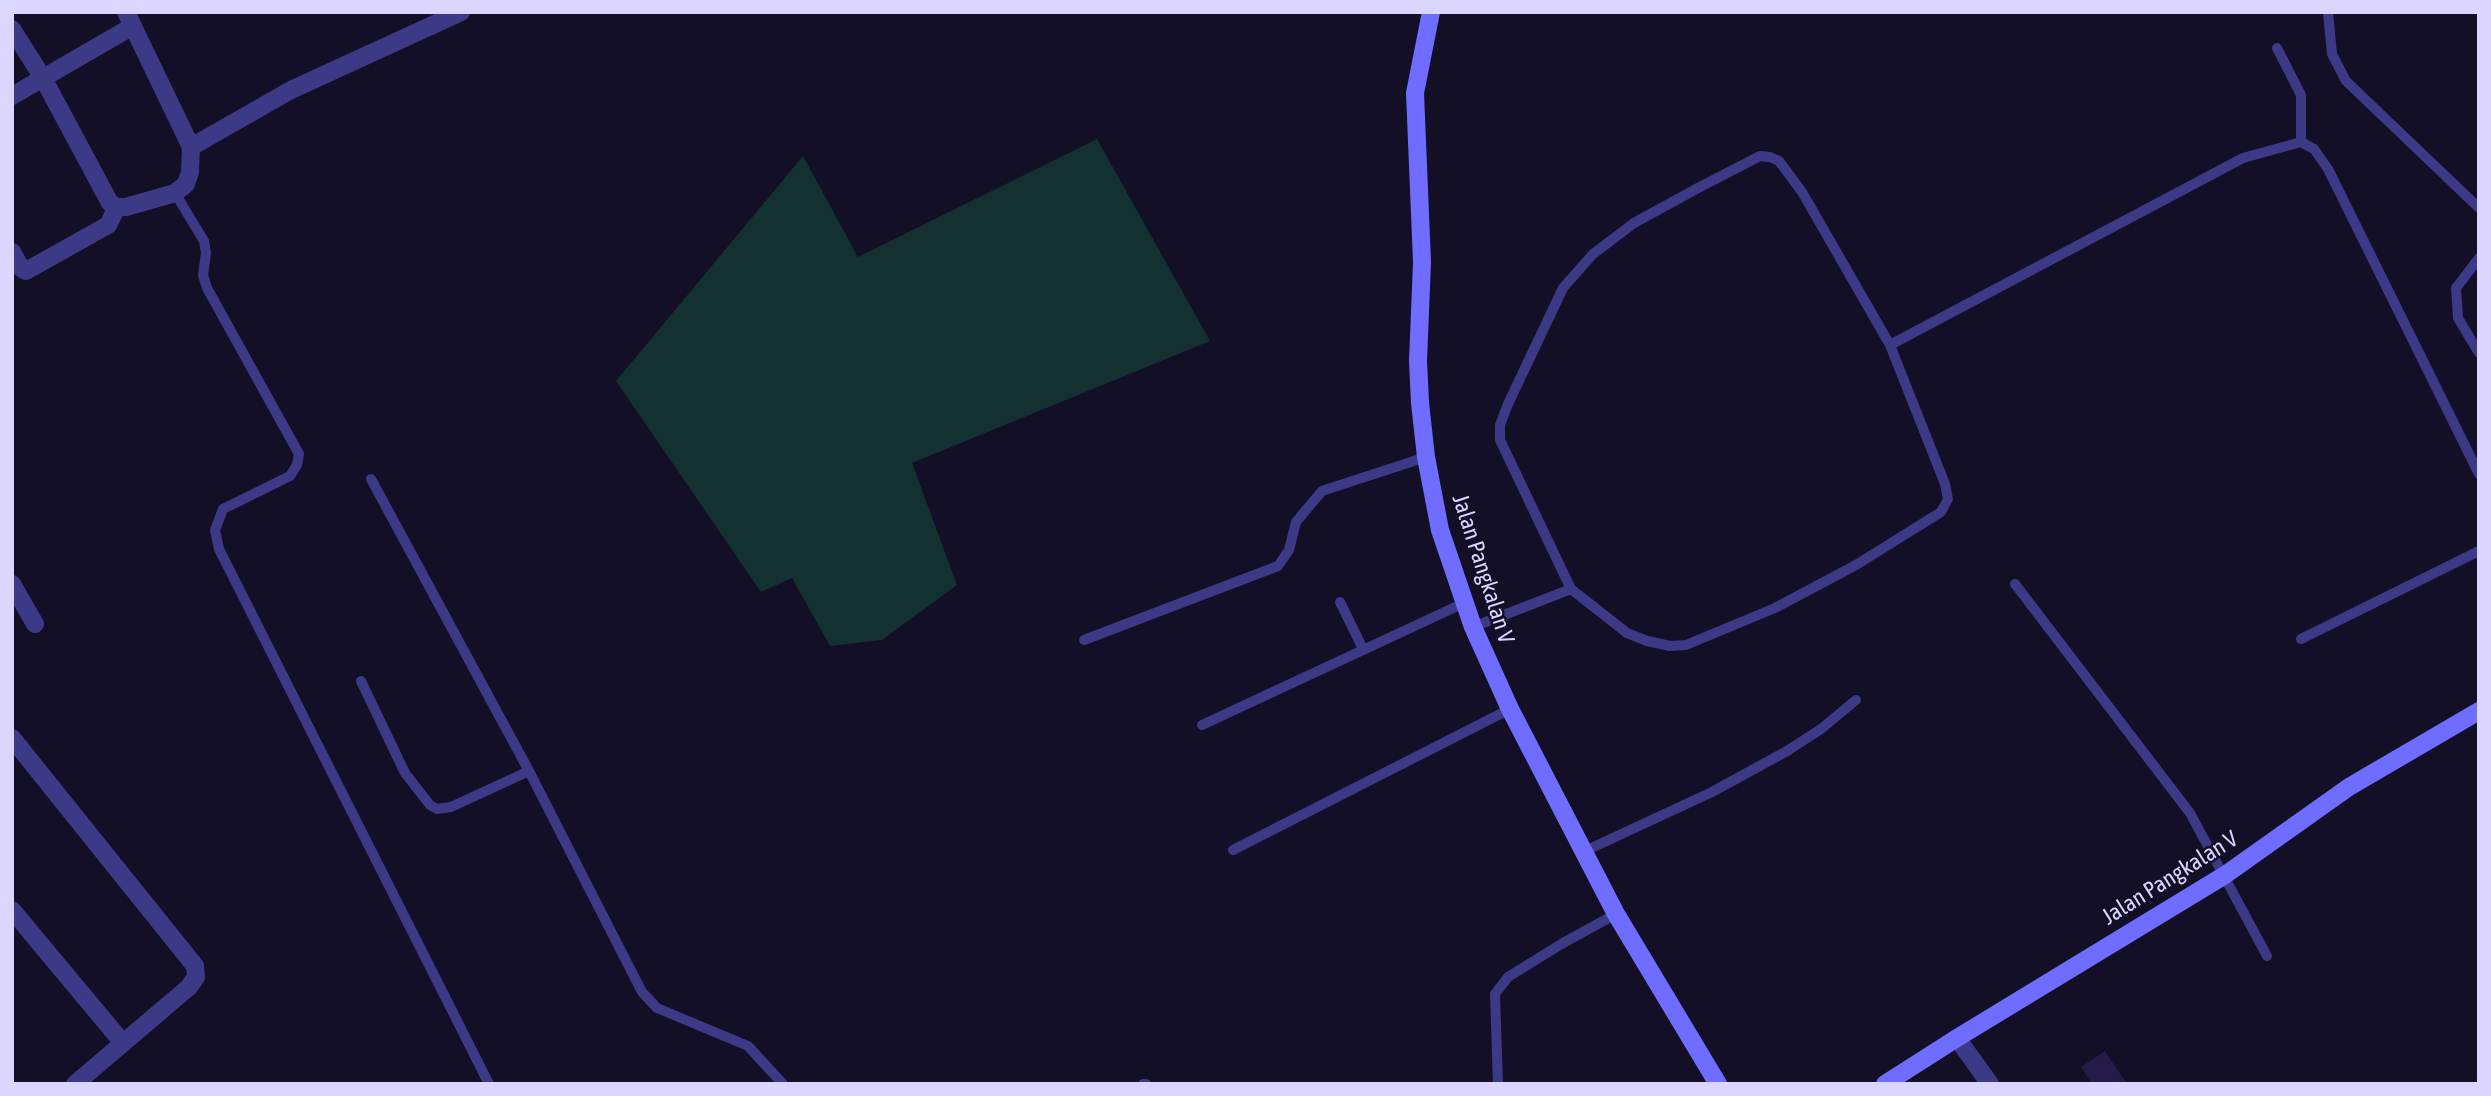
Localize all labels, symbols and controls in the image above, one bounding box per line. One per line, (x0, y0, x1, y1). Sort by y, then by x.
street label: Jalan Pangkalan V (1446, 491, 1520, 647)
street label: Jalan Pangkalan V (2097, 825, 2243, 931)

